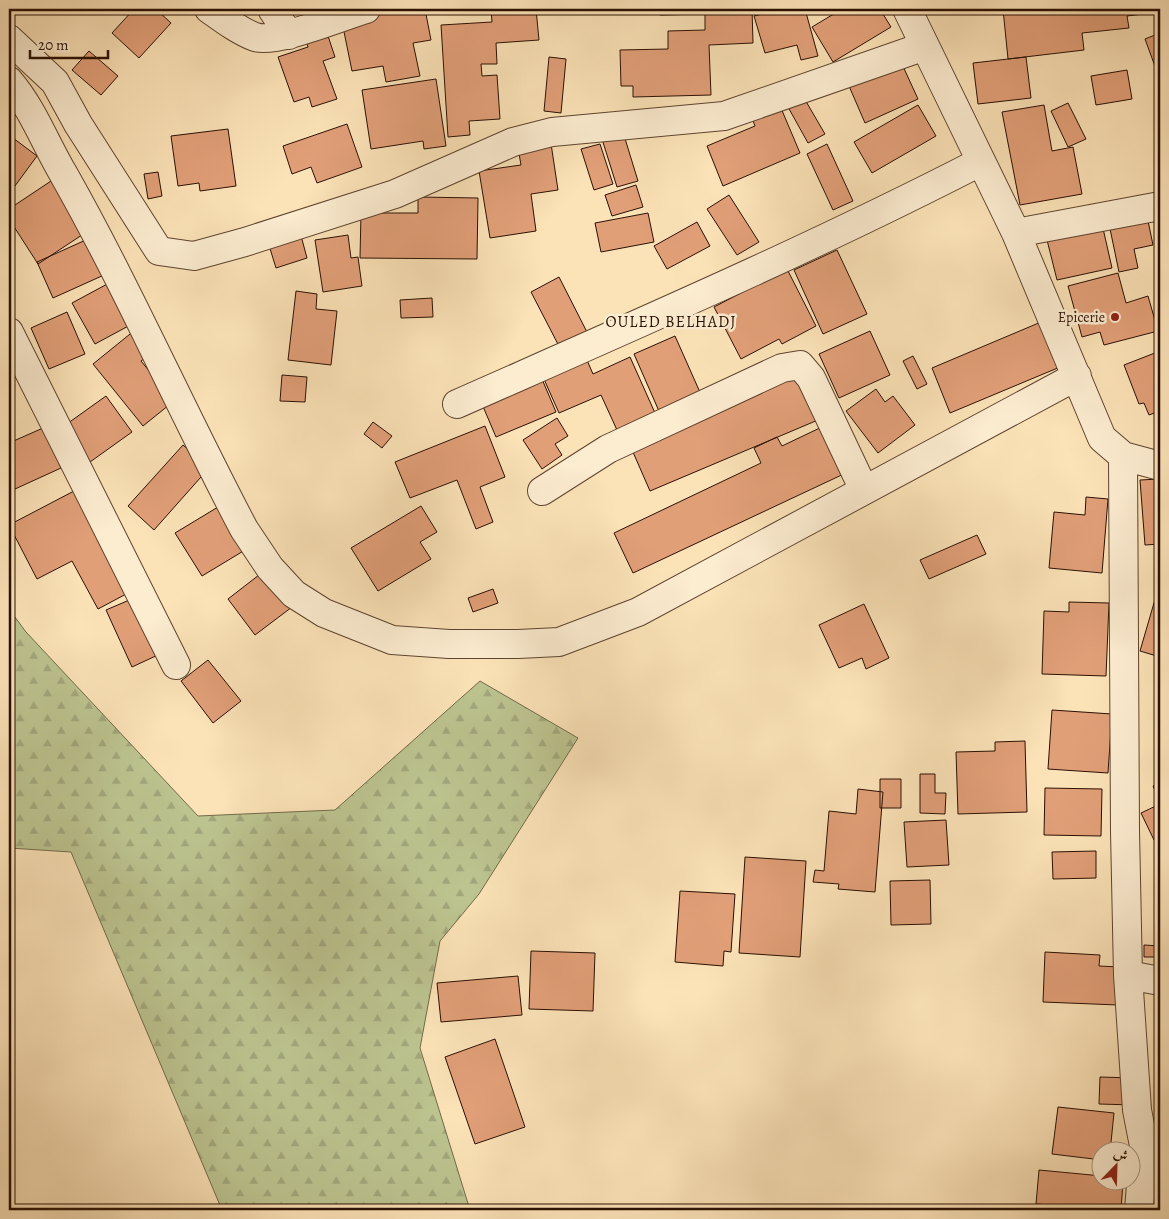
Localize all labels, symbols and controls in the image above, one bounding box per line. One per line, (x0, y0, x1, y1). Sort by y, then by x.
scale bar (30, 28, 108, 60)
text: 20 m (38, 35, 69, 55)
place label: Epicerie (1058, 308, 1105, 327)
district label: OULED BELHADJ (605, 311, 737, 333)
marker: Epicerie (1109, 311, 1121, 323)
north arrow (1092, 1142, 1142, 1192)
text: ش (1111, 1143, 1131, 1166)

